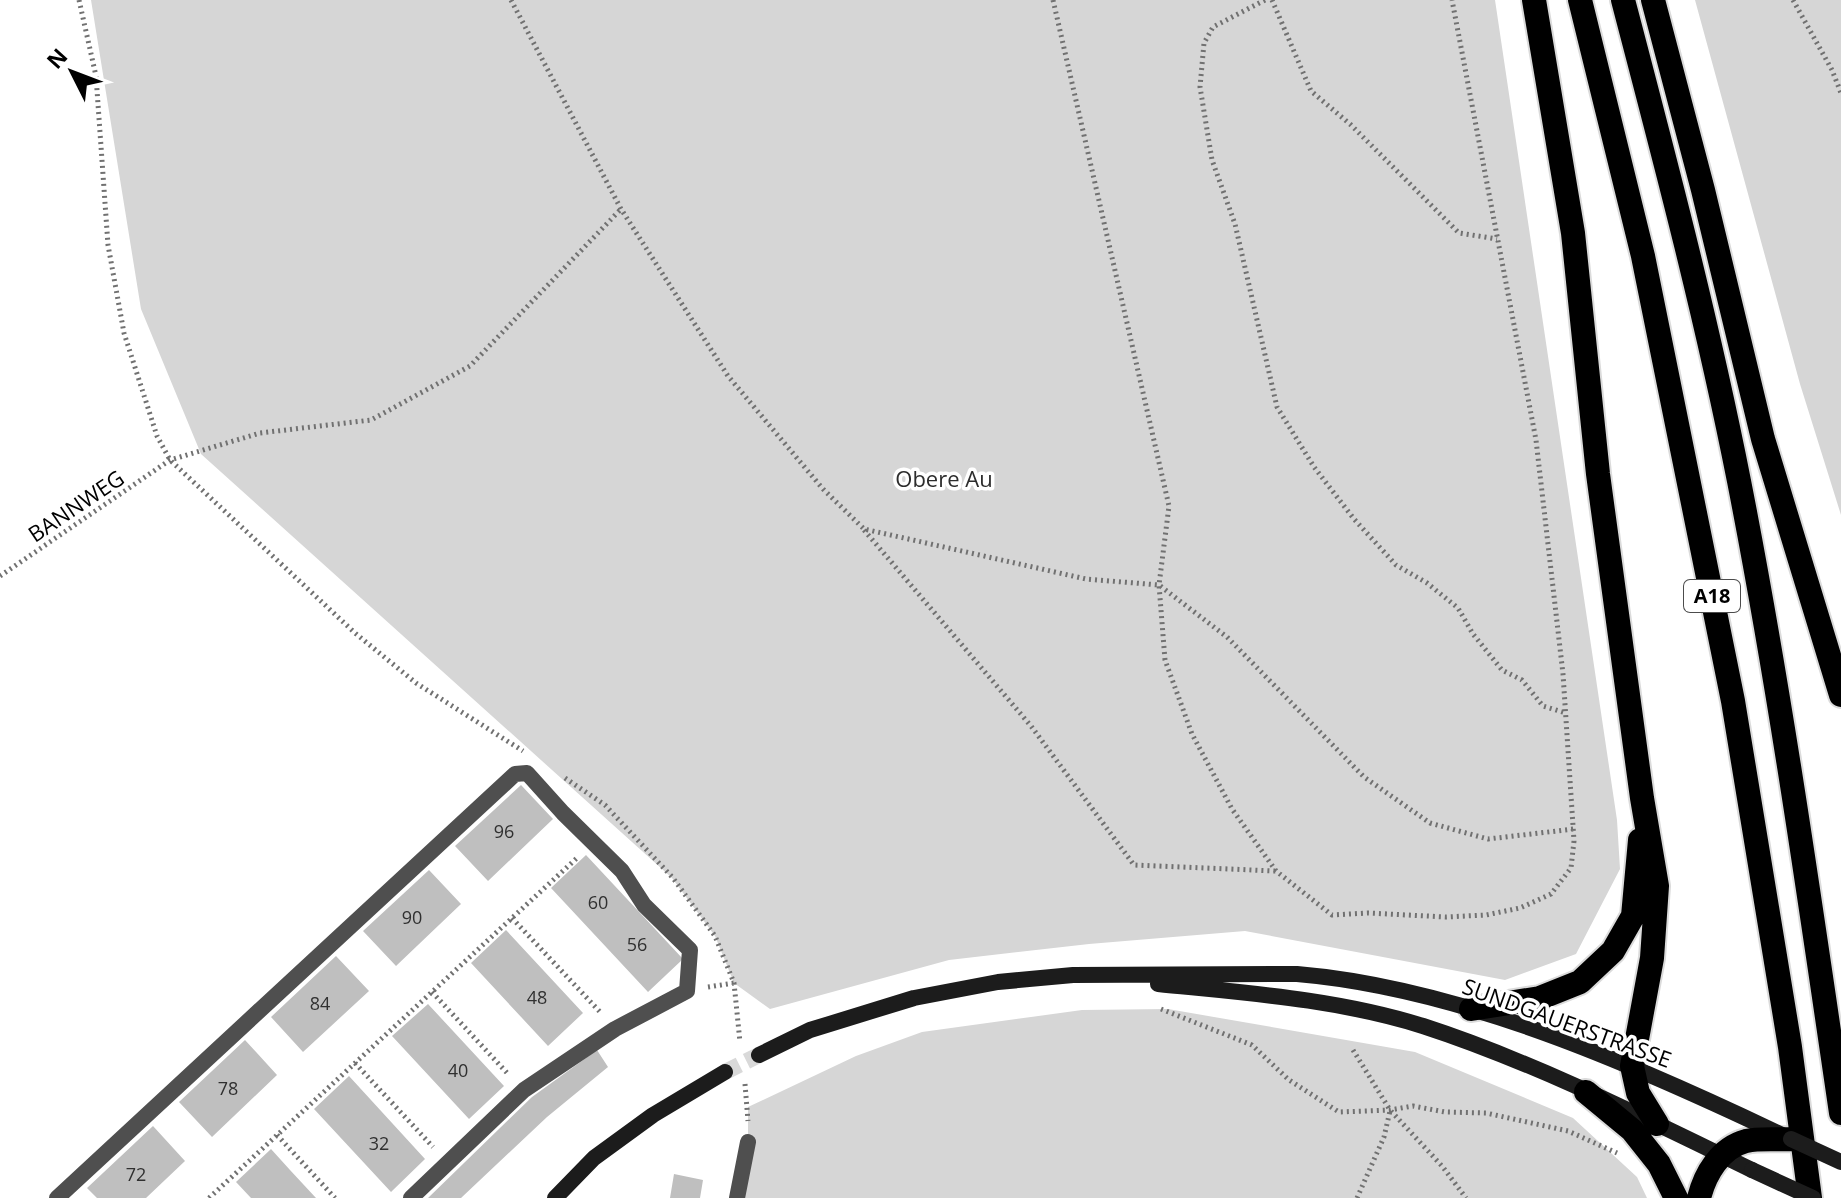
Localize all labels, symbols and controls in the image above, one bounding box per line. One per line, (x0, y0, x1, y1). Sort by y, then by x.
north arrow (32, 32, 112, 112)
text: N (39, 41, 74, 75)
street label: BANNWEG (22, 462, 129, 548)
park label: Obere Au (895, 463, 993, 493)
road number: A18 (1684, 580, 1740, 612)
house number: 96 (494, 819, 514, 843)
house number: 60 (588, 890, 608, 914)
house number: 90 (402, 905, 422, 929)
house number: 56 (627, 932, 647, 956)
street label: SUNDGAUERSTRASSE (1459, 970, 1676, 1074)
house number: 48 (527, 985, 547, 1009)
house number: 84 (310, 991, 330, 1015)
house number: 40 (448, 1058, 468, 1082)
house number: 78 (218, 1076, 238, 1100)
house number: 32 (369, 1131, 389, 1155)
house number: 72 (126, 1162, 146, 1186)

